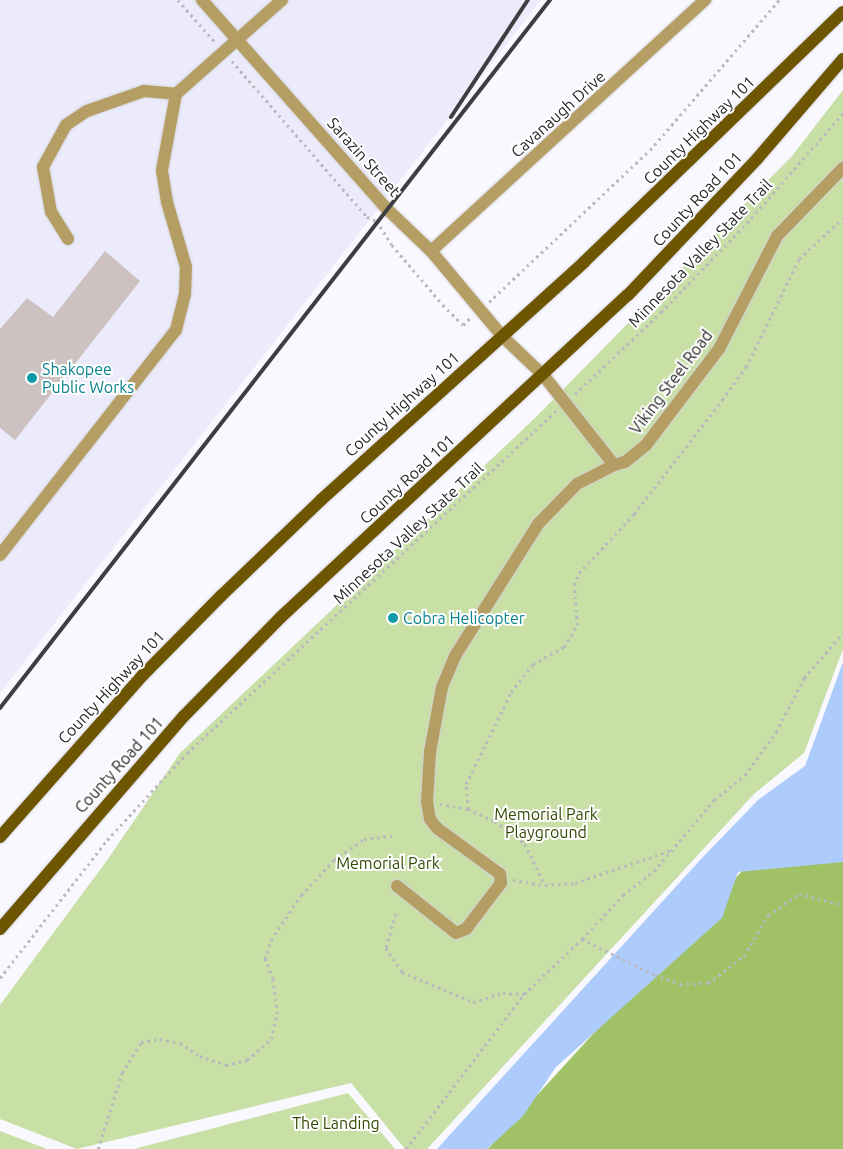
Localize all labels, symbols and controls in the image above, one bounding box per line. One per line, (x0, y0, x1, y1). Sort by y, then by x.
street label: Cavanaugh Drive (507, 67, 609, 161)
street label: County Highway 101 (639, 72, 759, 188)
street label: Sarazin Street (324, 114, 404, 200)
street label: County Road 101 (648, 148, 746, 250)
street label: Minnesota Valley State Trail (624, 175, 776, 331)
street label: Viking Steel Road (626, 326, 716, 438)
street label: County Highway 101 (341, 348, 463, 460)
place label: Shakopee Public Works (42, 359, 134, 397)
marker: Shakopee Public Works (26, 372, 38, 384)
street label: County Road 101 (356, 430, 458, 528)
street label: Minnesota Valley State Trail (329, 458, 487, 608)
place label: Cobra Helicopter (403, 608, 525, 628)
marker: Cobra Helicopter (387, 612, 399, 624)
street label: County Highway 101 (54, 627, 168, 747)
street label: County Road 101 (71, 713, 167, 817)
park label: Memorial Park Playground (494, 804, 598, 842)
park label: Memorial Park (336, 853, 440, 873)
park label: The Landing (292, 1113, 380, 1133)

